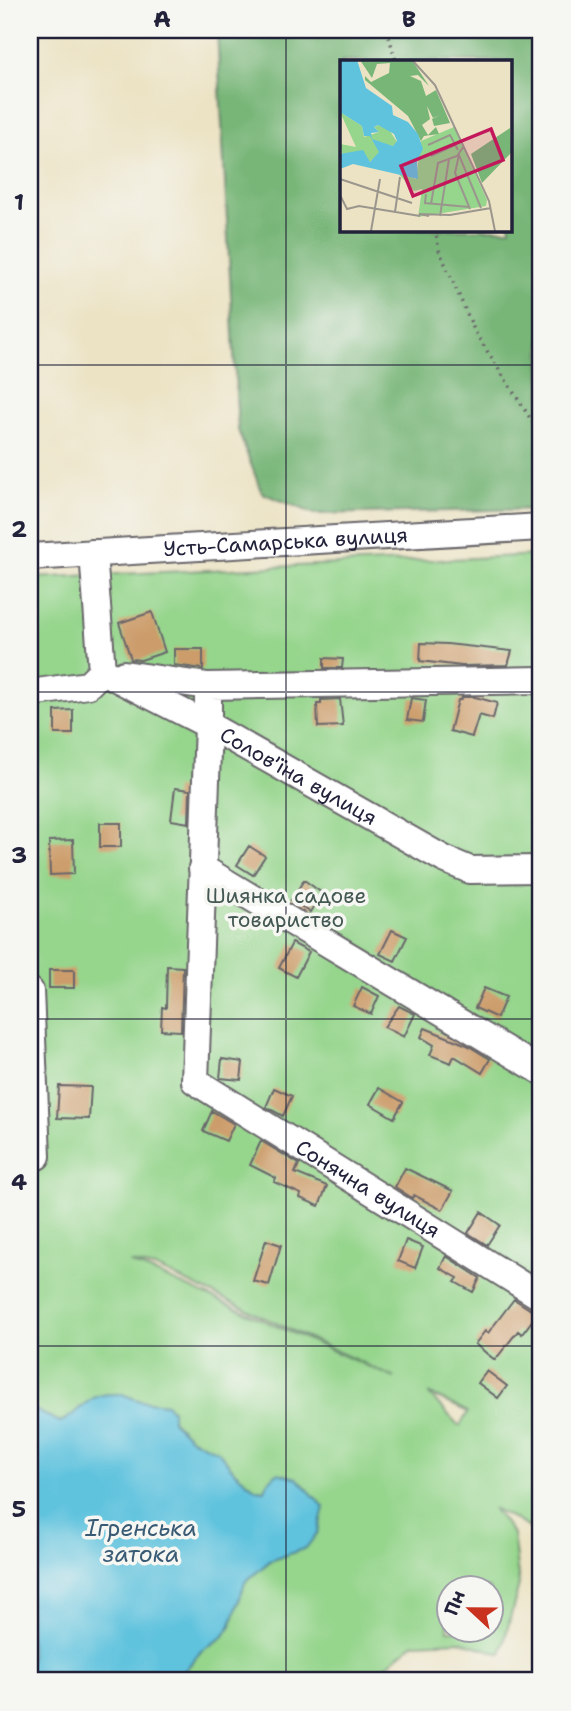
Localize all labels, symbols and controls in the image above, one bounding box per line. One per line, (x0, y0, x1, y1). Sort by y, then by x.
text: A (153, 4, 171, 34)
text: B (402, 4, 416, 34)
inset map (340, 60, 512, 231)
text: 1 (14, 187, 24, 217)
text: 2 (11, 514, 27, 544)
street label: Усть-Самарська вулиця (163, 521, 409, 563)
street label: Солов'їна вулиця (215, 721, 382, 832)
text: 3 (11, 840, 27, 870)
park label: Шиянка садове товариство (206, 882, 366, 934)
street label: Сонячна вулиця (290, 1133, 446, 1245)
text: 4 (11, 1167, 27, 1197)
text: 5 (12, 1494, 26, 1524)
water label: Ігренська затока (84, 1513, 197, 1569)
north arrow (434, 1574, 504, 1644)
text: Пн (438, 1586, 471, 1619)

